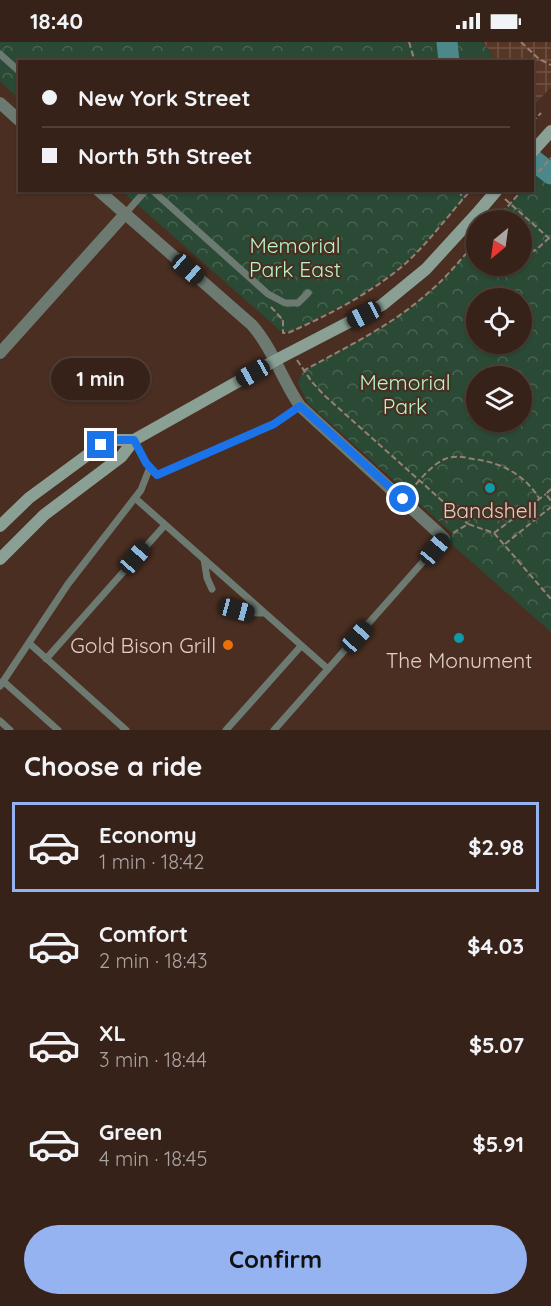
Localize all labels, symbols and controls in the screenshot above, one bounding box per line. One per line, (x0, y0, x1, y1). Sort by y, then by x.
text: 18:40 (30, 7, 83, 35)
text: New York Street (78, 84, 251, 112)
text: North 5th Street (78, 142, 252, 170)
north arrow (466, 210, 532, 276)
map controls (466, 210, 532, 432)
park label: Memorial Park East (249, 232, 341, 282)
car (169, 250, 207, 288)
button: locate (466, 288, 532, 354)
car (344, 299, 384, 331)
car (233, 356, 273, 390)
callout: 1 min (51, 358, 150, 400)
text: 1 min (76, 366, 125, 391)
button: layers (466, 366, 532, 432)
park label: Memorial Park (359, 369, 451, 419)
route end (87, 431, 114, 458)
marker: Bandshell (483, 481, 497, 495)
route start (389, 485, 416, 512)
place label: Bandshell (443, 497, 537, 523)
car (417, 529, 453, 569)
car (116, 539, 154, 577)
car (217, 597, 257, 623)
car (338, 618, 376, 656)
marker: The Monument (452, 631, 466, 645)
place label: Gold Bison Grill (70, 632, 216, 658)
marker: Gold Bison Grill (221, 638, 235, 652)
place label: The Monument (386, 647, 532, 673)
text: Choose a ride (24, 749, 202, 783)
icon: car (27, 820, 81, 874)
text: Economy (99, 821, 197, 849)
text: $2.98 (468, 833, 524, 861)
text: 1 min · 18:42 (99, 849, 204, 874)
icon: car (27, 919, 81, 973)
text: Comfort (99, 920, 188, 948)
text: $4.03 (467, 932, 524, 960)
text: 2 min · 18:43 (99, 948, 207, 973)
icon: car (27, 1018, 81, 1072)
text: XL (99, 1019, 126, 1047)
text: $5.07 (469, 1031, 524, 1059)
text: 3 min · 18:44 (99, 1047, 207, 1072)
icon: car (27, 1117, 81, 1171)
text: Green (99, 1118, 162, 1146)
text: $5.91 (473, 1130, 524, 1158)
text: 4 min · 18:45 (99, 1146, 207, 1171)
button: Confirm (24, 1225, 527, 1294)

